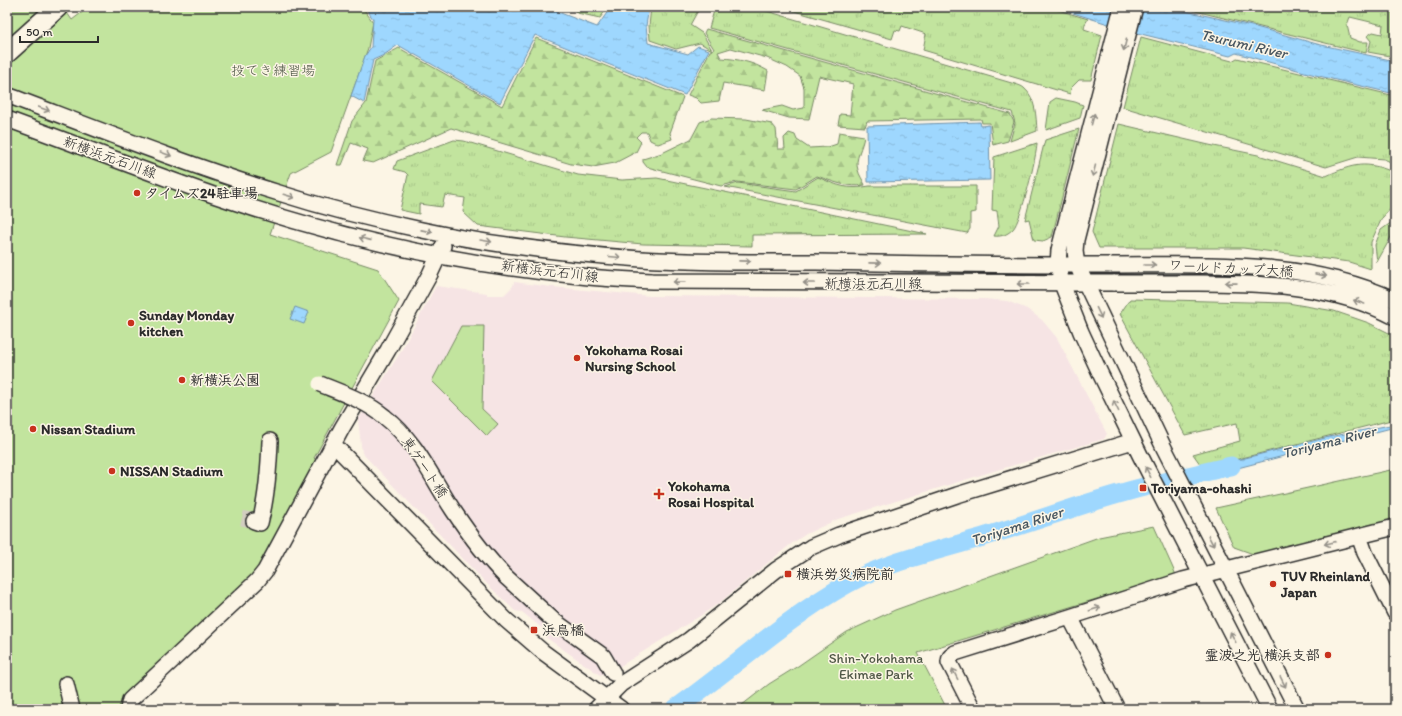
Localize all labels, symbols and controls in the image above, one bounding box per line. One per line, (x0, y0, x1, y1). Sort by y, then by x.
scale bar (20, 18, 98, 44)
text: 50 m (26, 25, 52, 39)
water label: Tsurumi River (1199, 25, 1291, 63)
one-way arrow (1121, 38, 1129, 51)
park label: 投てき練習場 (231, 62, 315, 79)
one-way arrow (37, 105, 49, 113)
one-way arrow (1090, 112, 1097, 125)
street label: 新横浜元石川線 (61, 133, 159, 182)
one-way arrow (159, 150, 171, 158)
one-way arrow (1089, 164, 1097, 177)
place label: タイムズ24駐車場 (145, 185, 258, 202)
marker: タイムズ24駐車場 (132, 188, 142, 198)
one-way arrow (282, 193, 295, 200)
one-way arrow (420, 227, 433, 235)
one-way arrow (358, 235, 371, 242)
one-way arrow (479, 237, 492, 245)
one-way arrow (608, 253, 621, 260)
street label: 新横浜元石川線 (500, 257, 600, 286)
street label: ワールドカップ大橋 (1168, 257, 1294, 280)
one-way arrow (738, 258, 751, 265)
one-way arrow (868, 259, 881, 267)
one-way arrow (1143, 261, 1156, 269)
one-way arrow (1314, 272, 1327, 280)
street label: 新横浜元石川線 (824, 275, 922, 292)
one-way arrow (673, 278, 686, 286)
one-way arrow (803, 279, 816, 287)
one-way arrow (1225, 279, 1238, 287)
one-way arrow (1017, 280, 1030, 288)
one-way arrow (1354, 297, 1366, 305)
place label: Sunday Monday kitchen (139, 307, 234, 340)
one-way arrow (1096, 307, 1103, 319)
marker: Sunday Monday kitchen (126, 318, 136, 328)
place label: Yokohama Rosai Nursing School (584, 342, 683, 375)
marker: Yokohama Rosai Nursing School (572, 353, 582, 363)
place label: 新横浜公園 (190, 372, 260, 389)
marker: 新横浜公園 (177, 375, 187, 385)
one-way arrow (1112, 401, 1119, 413)
place label: Nissan Stadium (41, 421, 136, 438)
water label: Toriyama River (1280, 421, 1380, 462)
marker: Nissan Stadium (28, 424, 38, 434)
street label: 東ゲート橋 (398, 434, 451, 501)
place label: NISSAN Stadium (120, 463, 223, 480)
marker: NISSAN Stadium (107, 466, 117, 476)
one-way arrow (1144, 466, 1151, 478)
place label: Yokohama Rosai Hospital (667, 478, 755, 511)
place label: Toriyama-ohashi (1150, 480, 1251, 497)
marker: Toriyama-ohashi (1138, 483, 1148, 493)
marker: Yokohama Rosai Hospital (653, 488, 665, 500)
water label: Toriyama River (969, 502, 1068, 549)
one-way arrow (1208, 535, 1215, 547)
one-way arrow (1324, 540, 1337, 547)
place label: 横浜労災病院前 (796, 566, 894, 583)
place label: TUV Rheinland Japan (1280, 568, 1371, 601)
marker: 横浜労災病院前 (783, 569, 793, 579)
marker: TUV Rheinland Japan (1268, 579, 1278, 589)
one-way arrow (1088, 605, 1101, 612)
place label: 浜鳥橋 (542, 622, 584, 639)
marker: 浜鳥橋 (529, 625, 539, 635)
one-way arrow (1229, 631, 1237, 643)
place label: 霊波之光 横浜支部 (1205, 647, 1320, 664)
park label: Shin-Yokohama Ekimae Park (829, 650, 923, 683)
marker: 霊波之光 横浜支部 (1323, 650, 1333, 660)
one-way arrow (951, 669, 958, 681)
one-way arrow (1280, 675, 1287, 687)

